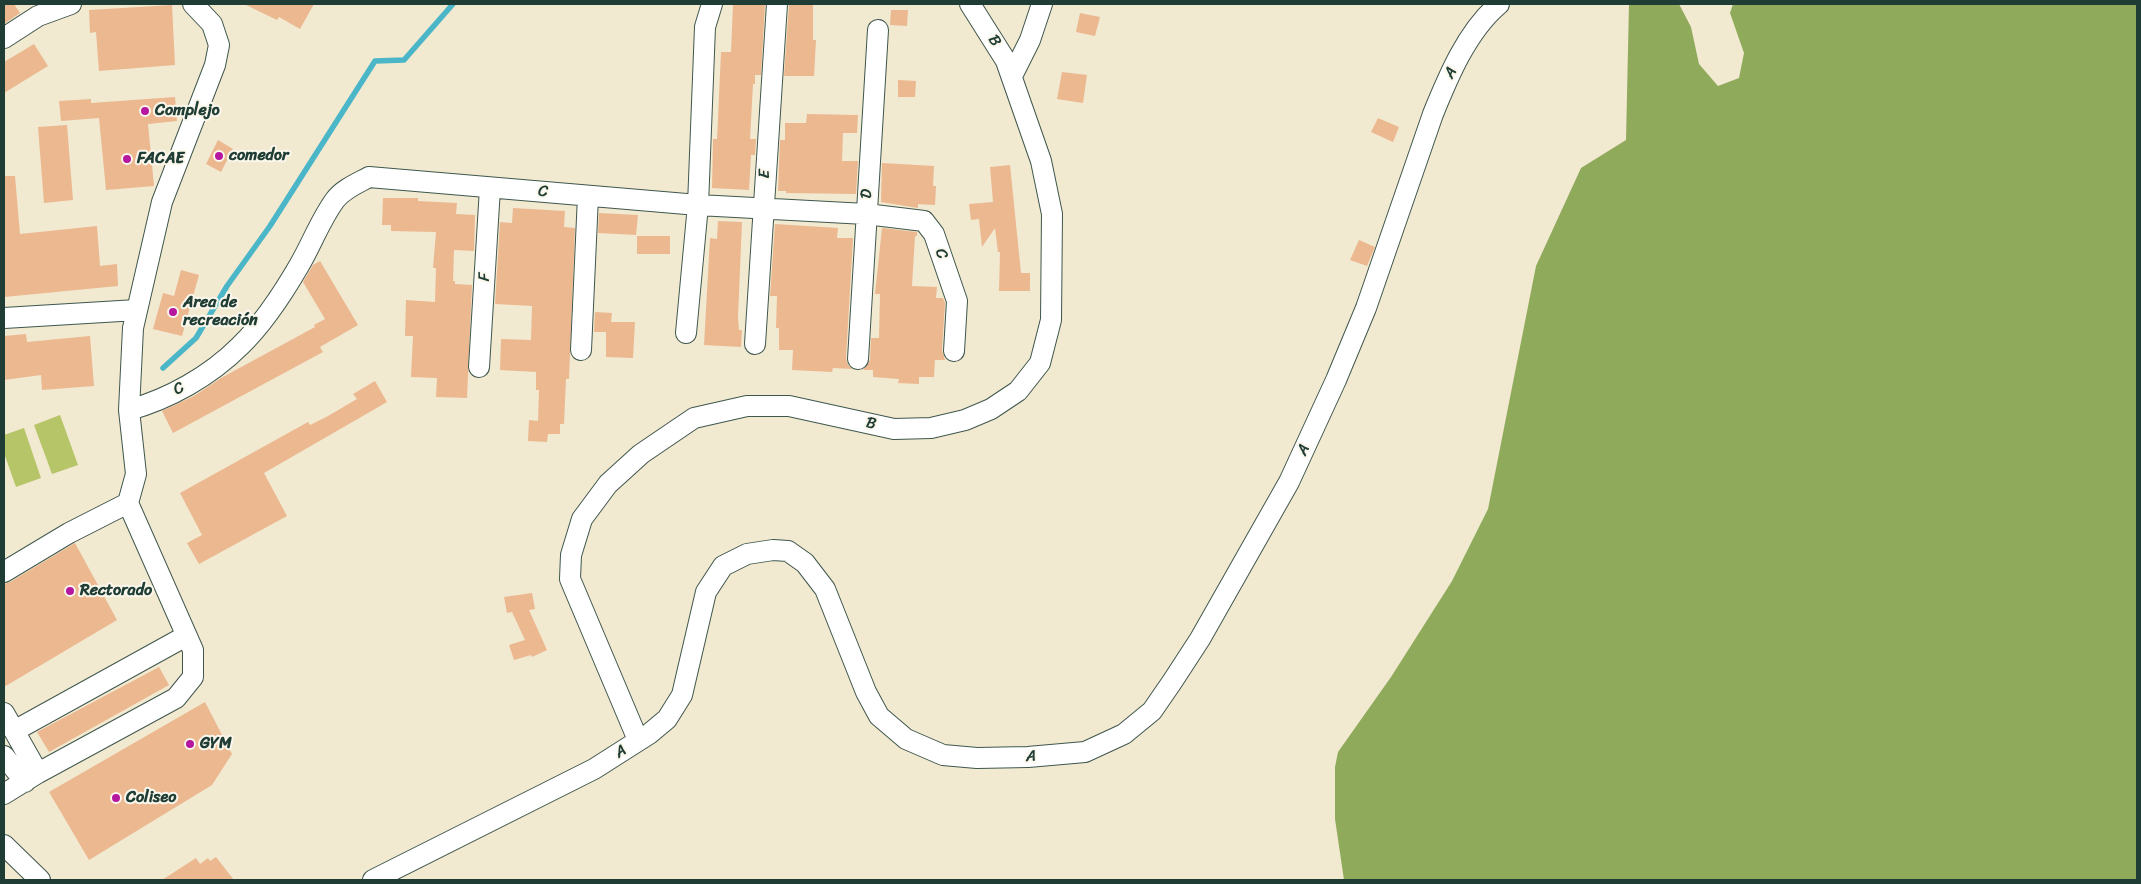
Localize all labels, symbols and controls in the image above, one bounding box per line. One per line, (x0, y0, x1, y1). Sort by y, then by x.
street label: B (983, 32, 1005, 50)
street label: A (1440, 64, 1462, 82)
place label: Complejo (155, 101, 220, 121)
marker: Complejo (139, 105, 151, 117)
place label: comedor (229, 146, 289, 166)
place label: FACAE (137, 149, 184, 169)
marker: comedor (213, 150, 225, 162)
marker: FACAE (121, 153, 133, 165)
street label: E (755, 169, 775, 179)
street label: C (537, 182, 549, 202)
street label: D (857, 189, 877, 199)
street label: C (930, 246, 952, 262)
street label: F (475, 272, 495, 282)
place label: Area de recreación (183, 293, 258, 331)
marker: Area de recreación (167, 306, 179, 318)
street label: C (170, 378, 188, 400)
street label: B (864, 414, 878, 434)
street label: A (1293, 441, 1315, 459)
place label: Rectorado (80, 581, 152, 601)
marker: Rectorado (64, 585, 76, 597)
place label: GYM (200, 734, 232, 754)
marker: GYM (184, 738, 196, 750)
street label: A (611, 741, 631, 763)
street label: A (1025, 747, 1037, 767)
place label: Coliseo (126, 788, 176, 808)
marker: Coliseo (110, 792, 122, 804)

